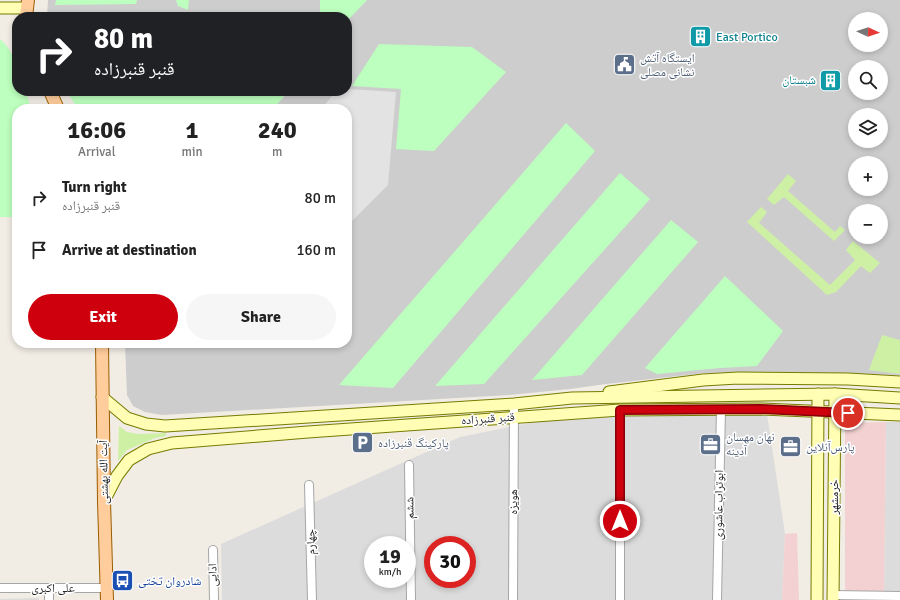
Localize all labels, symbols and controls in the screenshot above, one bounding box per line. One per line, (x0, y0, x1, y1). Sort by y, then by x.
north arrow (848, 12, 888, 52)
map controls (848, 12, 888, 244)
text: 80 m (94, 22, 153, 56)
building icon: East Portico (687, 24, 713, 50)
icon: right (28, 28, 80, 80)
place label: East Portico (716, 30, 778, 45)
place label: ایستگاه آتش نشانی مصلی (640, 51, 695, 80)
public building icon: ایستگاه آتش نشانی مصلی (612, 52, 638, 78)
text: قنبر قنبرزاده (94, 58, 175, 80)
button: search (848, 60, 888, 100)
building icon: شبستان (818, 67, 844, 93)
place label: شبستان (782, 73, 816, 88)
button: layers (848, 108, 888, 148)
text: 16:06 (67, 115, 126, 145)
text: 1 (186, 115, 198, 145)
text: 240 (258, 115, 297, 145)
text: Arrival (78, 144, 115, 160)
text: min (182, 144, 203, 160)
text: m (272, 144, 282, 160)
button: + (848, 156, 888, 196)
text: Turn right (62, 178, 127, 196)
icon: right (28, 187, 50, 209)
text: 80 m (305, 189, 336, 207)
text: قنبر قنبرزاده (62, 198, 120, 214)
button: − (848, 204, 888, 244)
icon: arrive (28, 239, 50, 261)
text: Arrive at destination (62, 241, 197, 259)
text: 160 m (296, 241, 336, 259)
button: Exit (28, 294, 178, 340)
button: Share (186, 294, 336, 340)
pin (831, 396, 865, 430)
icon: arrive (837, 402, 859, 424)
street label: قنبر قنبرزاده (461, 410, 515, 428)
parking icon: پارکینگ قنبرزاده (350, 430, 376, 456)
place label: نهان مهسان آدینه (726, 430, 775, 459)
office icon: نهان مهسان آدینه (697, 431, 723, 457)
office icon: پارس‌آنلاین (777, 434, 803, 460)
place label: پارکینگ قنبرزاده (378, 436, 449, 451)
street label: آیت الله بهشتی (96, 439, 112, 504)
place label: پارس‌آنلاین (806, 440, 855, 455)
street label: ابوتراب عاشوری (711, 470, 727, 540)
street label: خرمشهر (827, 479, 842, 516)
street label: هویزه (506, 489, 521, 515)
street label: ششم (402, 497, 418, 519)
position arrow (599, 500, 641, 542)
street label: چهارم (303, 529, 319, 555)
speed limit sign: 30 (424, 536, 476, 588)
text: 19 (379, 544, 401, 569)
street label: ادایی (205, 563, 221, 587)
text: km/h (379, 566, 401, 578)
bus stop icon: شادروان تختی (110, 568, 136, 594)
place label: شادروان تختی (138, 574, 201, 589)
street label: علی‌ اکبری (31, 581, 75, 596)

